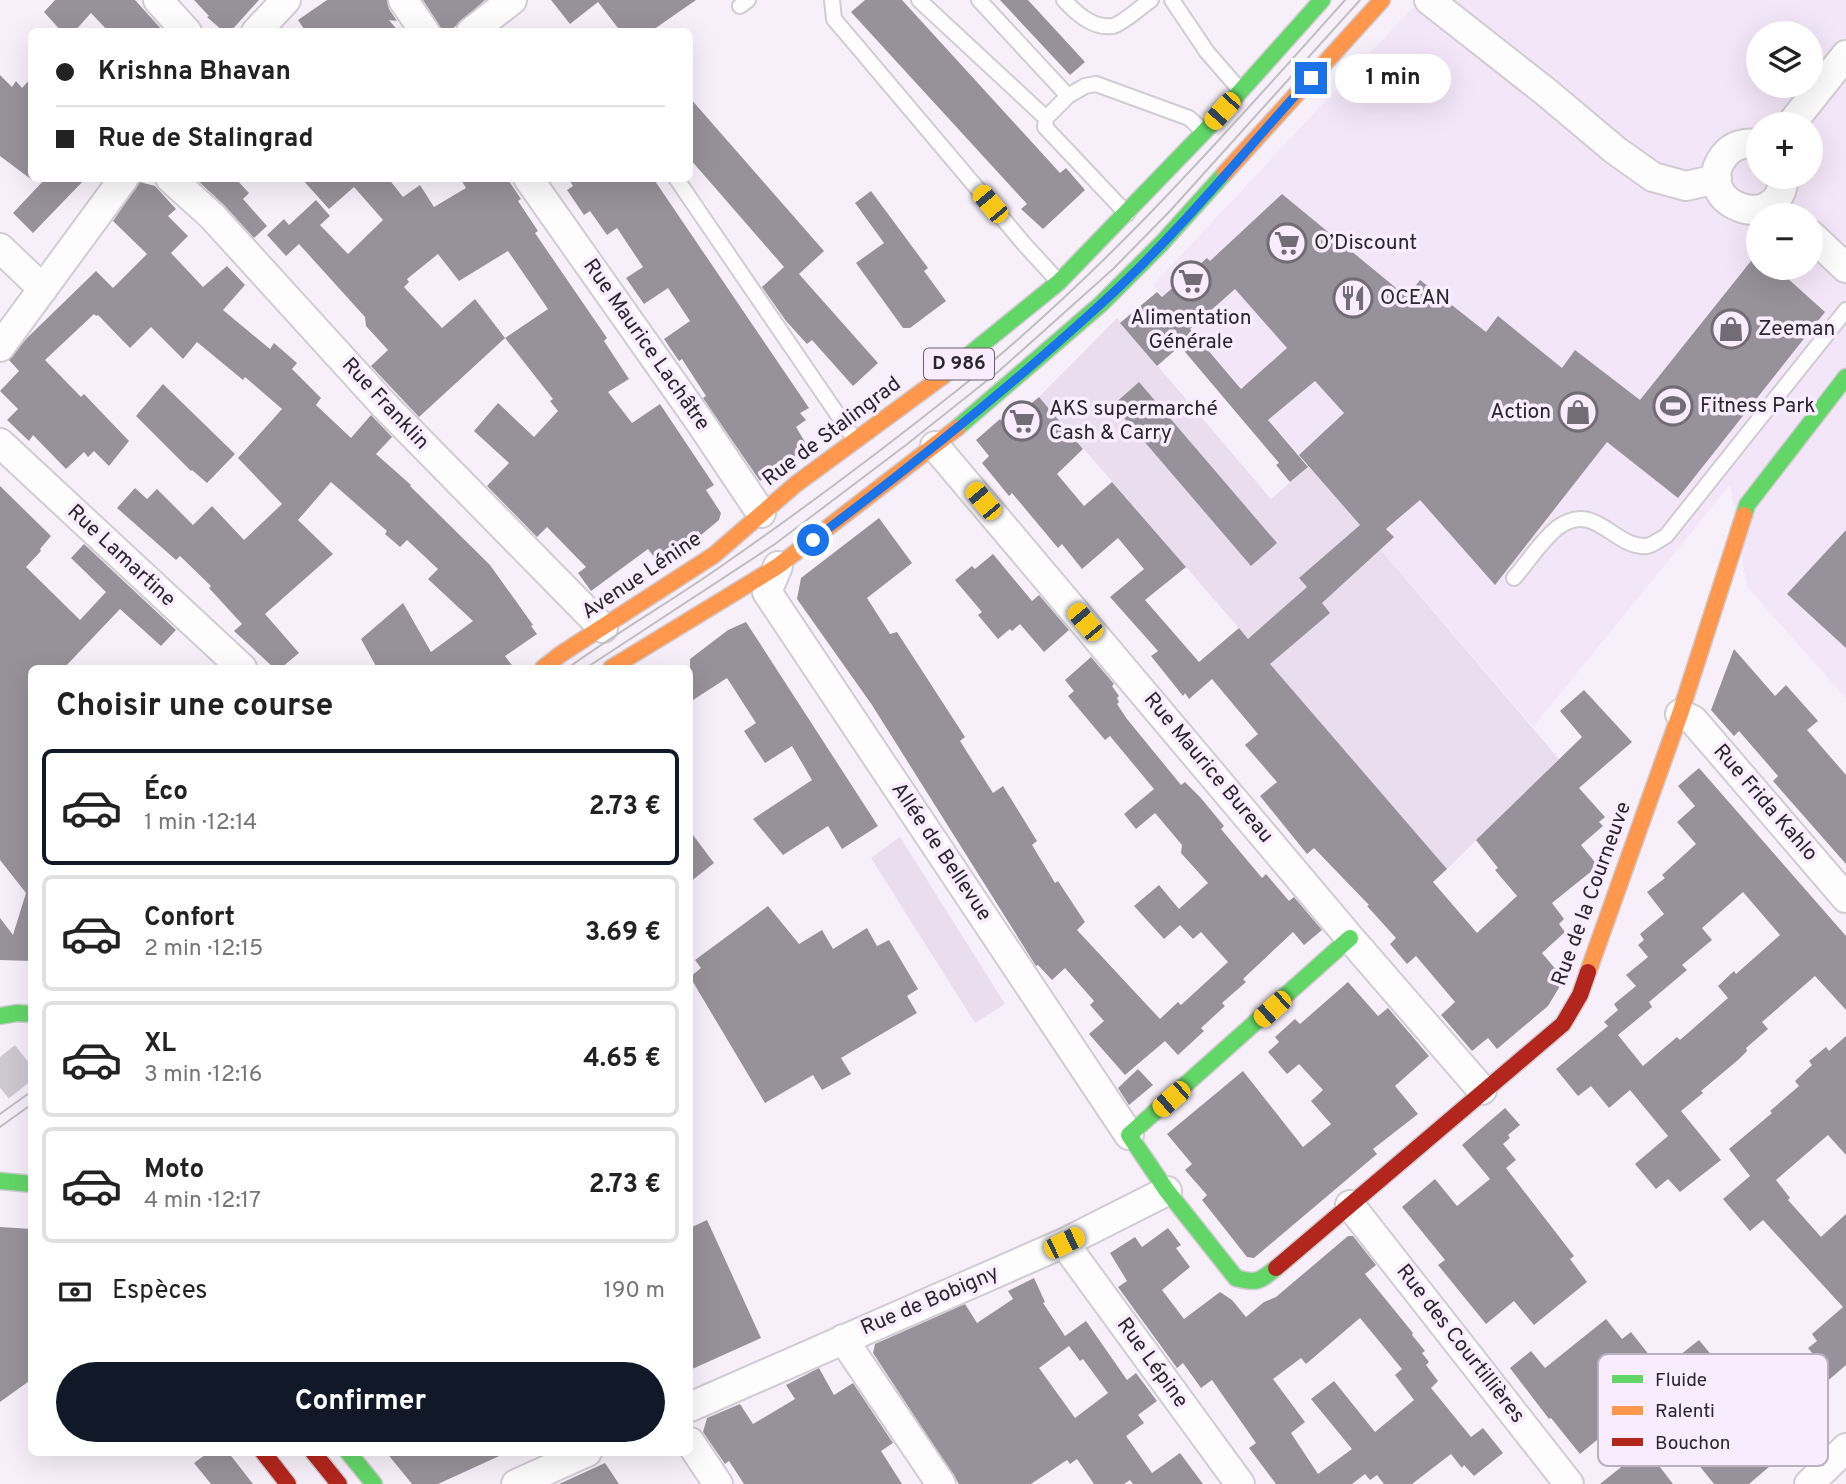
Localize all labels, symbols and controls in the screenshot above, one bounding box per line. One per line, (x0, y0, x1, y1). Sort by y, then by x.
map controls (1746, 21, 1823, 280)
button: layers (1746, 21, 1823, 98)
callout: 1 min (1336, 54, 1451, 102)
text: Krishna Bhavan (98, 56, 291, 89)
route end (1295, 62, 1327, 94)
text: 1 min (1365, 64, 1421, 93)
car (1201, 88, 1244, 134)
button: + (1746, 112, 1823, 189)
text: Rue de Stalingrad (98, 123, 313, 156)
car (969, 181, 1012, 227)
button: − (1746, 203, 1823, 280)
supermarket icon: O’Discount (1266, 222, 1308, 264)
place label: O’Discount (1314, 230, 1417, 257)
street label: Rue Maurice Lachâtre (577, 254, 715, 436)
supermarket icon: Alimentation Générale (1170, 260, 1212, 302)
restaurant icon: OCEAN (1332, 277, 1374, 319)
place label: OCEAN (1380, 285, 1450, 312)
place label: Alimentation Générale (1131, 305, 1251, 356)
shop icon: Zeeman (1710, 308, 1752, 350)
place label: Zeeman (1758, 316, 1835, 343)
road number: D 986 (924, 348, 994, 380)
street label: Rue Franklin (335, 352, 435, 456)
street label: Rue de Stalingrad (757, 371, 907, 493)
sports icon: Fitness Park (1652, 385, 1694, 427)
shop icon: Action (1557, 391, 1599, 433)
place label: Fitness Park (1700, 393, 1815, 420)
place label: AKS supermarché Cash & Carry (1049, 396, 1218, 447)
place label: Action (1490, 399, 1551, 426)
supermarket icon: AKS supermarché Cash & Carry (1001, 400, 1043, 442)
car (962, 478, 1005, 524)
street label: Rue Lamartine (61, 499, 181, 613)
route start (797, 524, 829, 556)
street label: Avenue Lénine (577, 526, 707, 626)
car (1064, 599, 1107, 645)
text: Choisir une course (56, 687, 333, 727)
street label: Rue Maurice Bureau (1137, 687, 1279, 849)
street label: Rue Frida Kahlo (1707, 739, 1823, 867)
icon: car (60, 776, 123, 839)
text: Éco (144, 776, 188, 809)
street label: Allée de Bellevue (885, 777, 997, 927)
text: 2.73 € (589, 791, 661, 824)
street label: Rue de la Courneuve (1546, 798, 1638, 990)
text: 1 min · 12:14 (144, 809, 257, 838)
icon: car (60, 902, 123, 965)
text: Confort (144, 902, 235, 935)
text: 3.69 € (585, 917, 661, 950)
text: 2 min · 12:15 (144, 935, 263, 964)
car (1250, 987, 1295, 1031)
icon: car (60, 1028, 123, 1091)
text: XL (144, 1028, 176, 1061)
text: 4.65 € (583, 1043, 661, 1076)
text: 3 min · 12:16 (144, 1061, 262, 1090)
car (1149, 1077, 1194, 1121)
icon: car (60, 1154, 123, 1217)
text: Moto (144, 1154, 204, 1187)
text: 2.73 € (589, 1169, 661, 1202)
text: 4 min · 12:17 (144, 1187, 261, 1216)
car (1041, 1224, 1088, 1262)
street label: Rue des Courtillières (1390, 1259, 1530, 1429)
street label: Rue de Bobigny (857, 1260, 1003, 1342)
icon: cash (56, 1273, 94, 1311)
text: Espèces (112, 1275, 208, 1308)
text: 190 m (603, 1277, 665, 1306)
street label: Rue Lépine (1110, 1312, 1194, 1414)
legend (1598, 1354, 1828, 1466)
button: Confirmer (56, 1362, 665, 1442)
text: Fluide (1655, 1369, 1707, 1393)
text: Ralenti (1655, 1400, 1715, 1424)
text: Bouchon (1655, 1432, 1731, 1456)

